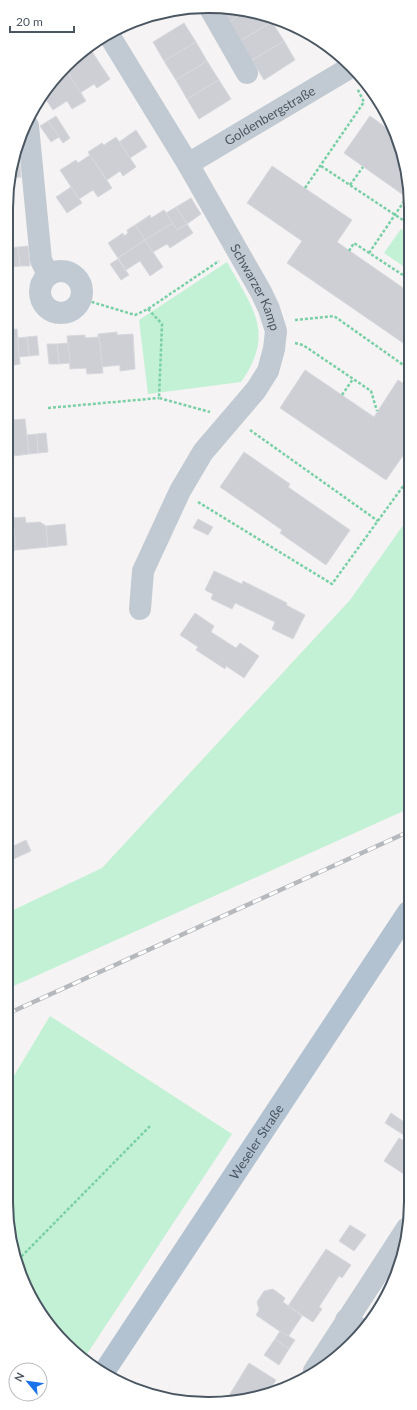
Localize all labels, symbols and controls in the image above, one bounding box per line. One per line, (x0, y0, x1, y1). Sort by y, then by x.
scale bar (10, 8, 74, 34)
text: 20 m (16, 14, 43, 29)
street label: Goldenbergstraße (221, 82, 318, 149)
street label: Schwarzer Kamp (227, 241, 283, 333)
street label: Weseler Straße (226, 1101, 287, 1182)
north arrow (8, 1362, 48, 1402)
text: N (11, 1370, 27, 1384)

